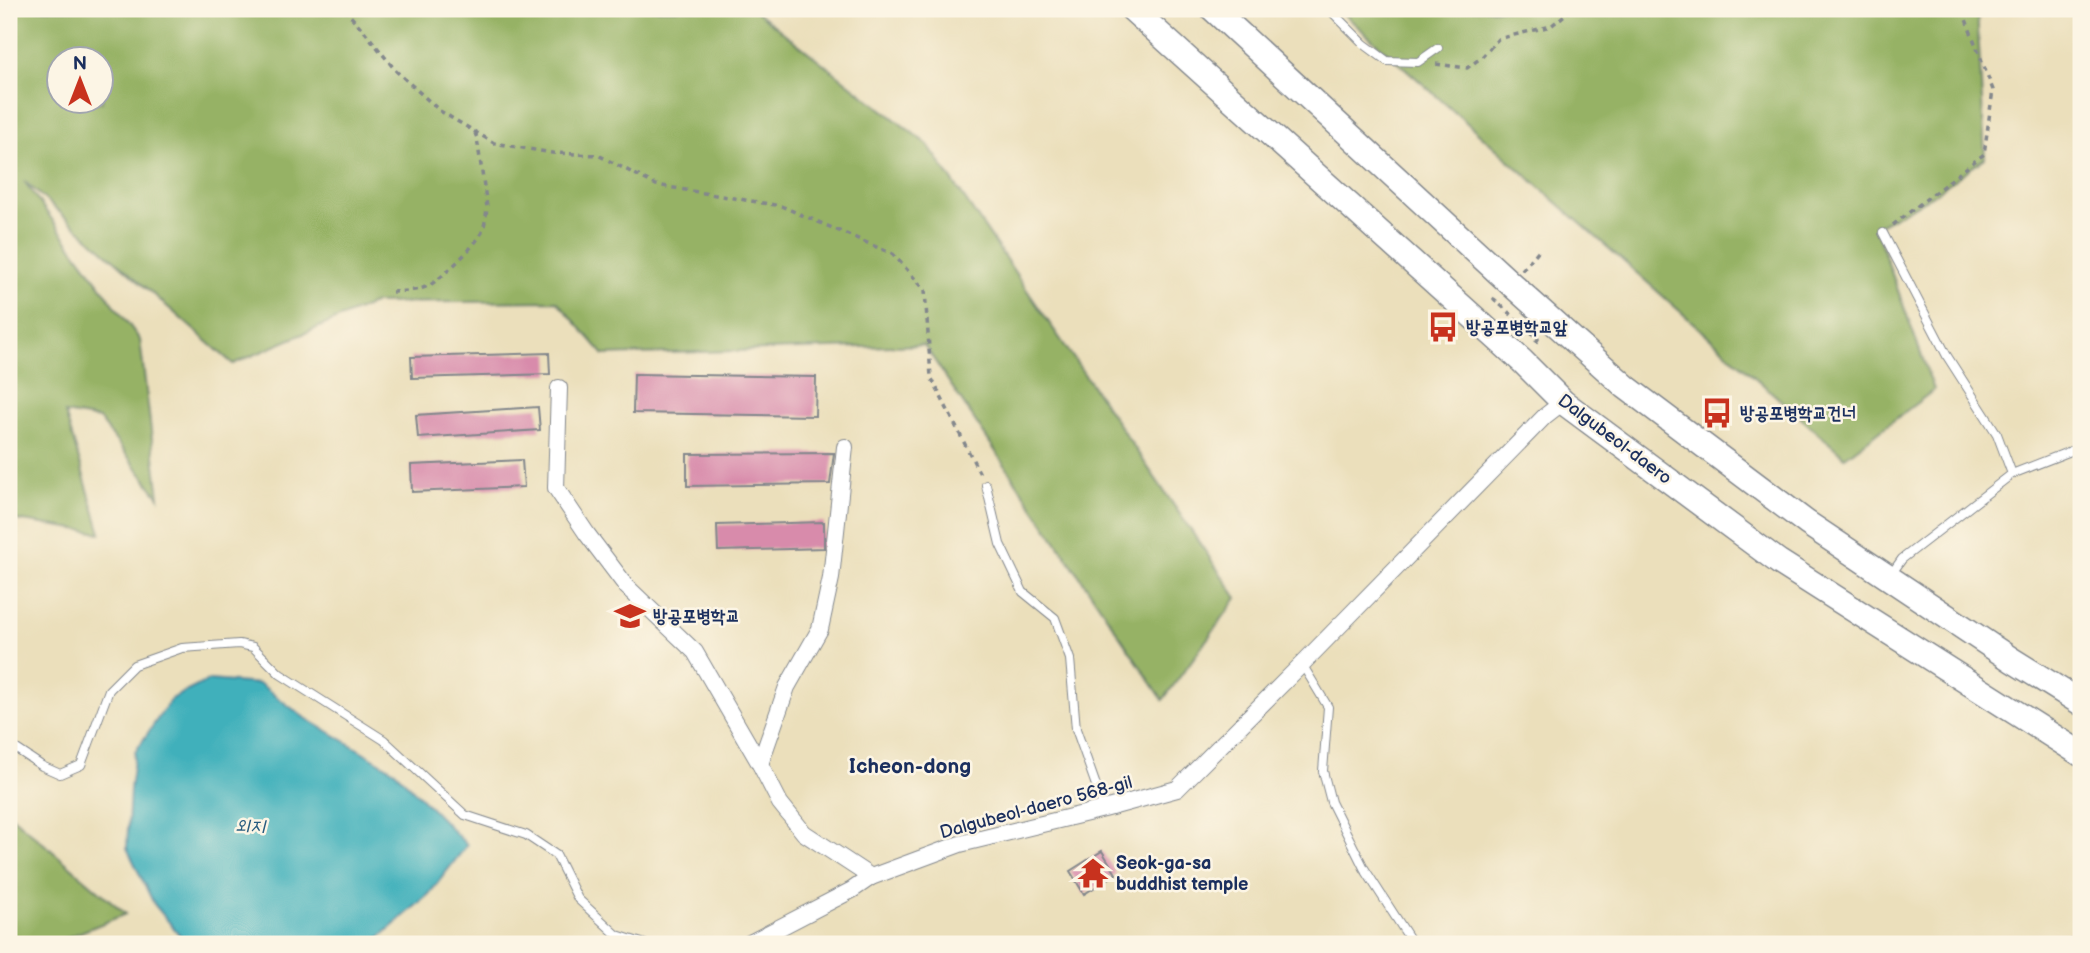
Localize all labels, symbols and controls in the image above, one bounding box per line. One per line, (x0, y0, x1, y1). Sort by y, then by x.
north arrow (46, 46, 116, 116)
text: N (73, 53, 87, 76)
bus stop icon: 방공포병학교앞 (1426, 310, 1460, 344)
place label: 방공포병학교앞 (1466, 317, 1568, 338)
street label: Dalgubeol-daero (1554, 390, 1676, 489)
bus stop icon: 방공포병학교건너 (1700, 396, 1734, 430)
place label: 방공포병학교건너 (1740, 403, 1856, 424)
school or university icon: 방공포병학교 (613, 599, 647, 633)
place label: 방공포병학교 (653, 606, 740, 627)
district label: Icheon-dong (849, 754, 971, 779)
street label: Dalgubeol-daero 568-gil (938, 772, 1135, 843)
water label: 외지 (235, 815, 267, 838)
place label: Seok-ga-sa buddhist temple (1116, 853, 1248, 895)
temple icon: Seok-ga-sa buddhist temple (1076, 856, 1110, 890)

